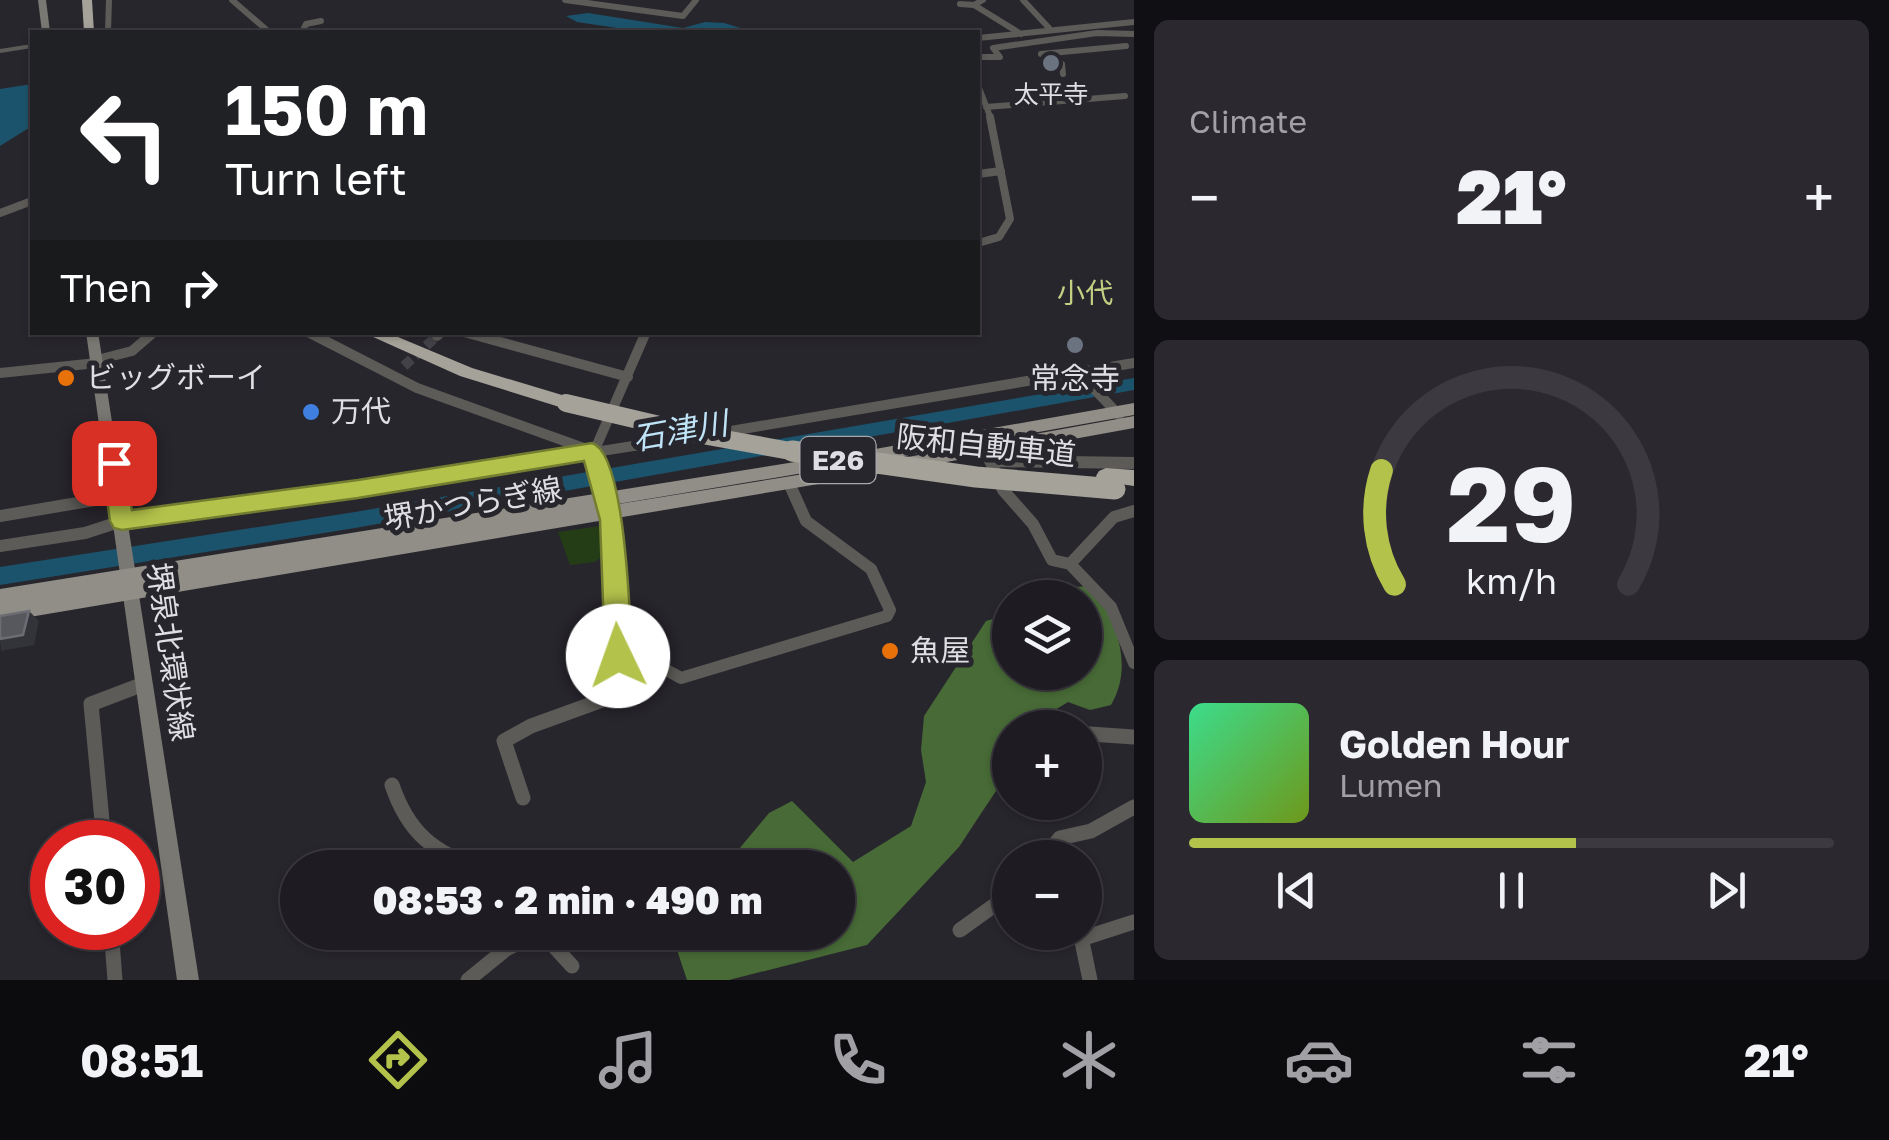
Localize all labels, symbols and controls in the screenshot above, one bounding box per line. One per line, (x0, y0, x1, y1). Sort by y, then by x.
marker: 太平寺 (1040, 52, 1062, 74)
text: 150 m (225, 66, 428, 150)
icon: left (60, 70, 190, 200)
place label: 太平寺 (1013, 78, 1089, 109)
text: Climate (1189, 102, 1307, 140)
text: 21° (1456, 150, 1567, 241)
text: Turn left (225, 151, 407, 205)
text: − (1189, 164, 1219, 230)
text: + (1804, 164, 1834, 230)
icon: right (172, 260, 227, 315)
text: Then (60, 265, 152, 310)
district label: 小代 (1057, 276, 1113, 309)
marker: 常念寺 (1064, 334, 1086, 356)
place label: ビッグボーイ (86, 359, 266, 395)
place label: 常念寺 (1030, 360, 1120, 396)
marker: ビッグボーイ (55, 367, 77, 389)
place label: 万代 (331, 393, 391, 429)
marker: 万代 (300, 401, 322, 423)
water label: 石津川 (629, 402, 733, 457)
street label: 阪和自動車道 (895, 418, 1077, 472)
pin (72, 421, 157, 506)
icon: arrive (87, 436, 142, 491)
road number: E26 (800, 437, 876, 483)
text: 29 (1447, 440, 1576, 565)
street label: 堺かつらぎ線 (381, 470, 565, 536)
text: km/h (1466, 559, 1557, 602)
street label: 堺泉北環状線 (141, 560, 201, 743)
map controls (992, 580, 1102, 950)
button: layers (992, 580, 1102, 690)
position arrow (566, 604, 670, 708)
place label: 魚屋 (910, 632, 970, 668)
marker: 魚屋 (879, 640, 901, 662)
button: + (992, 710, 1102, 820)
text: Golden Hour (1339, 721, 1570, 766)
text: Lumen (1339, 766, 1443, 804)
speed limit sign: 30 (30, 820, 160, 950)
button: − (992, 840, 1102, 950)
icon: previous (1269, 863, 1324, 918)
icon: pause (1484, 863, 1539, 918)
icon: next (1699, 863, 1754, 918)
text: 08:53 · 2 min · 490 m (373, 877, 762, 922)
icon: directions (363, 1025, 433, 1095)
icon: music (593, 1025, 663, 1095)
icon: phone (823, 1025, 893, 1095)
icon: climate (1054, 1025, 1124, 1095)
icon: car (1284, 1025, 1354, 1095)
icon: filters (1514, 1025, 1584, 1095)
text: 08:51 (80, 1033, 203, 1087)
text: 21° (1744, 1033, 1809, 1087)

